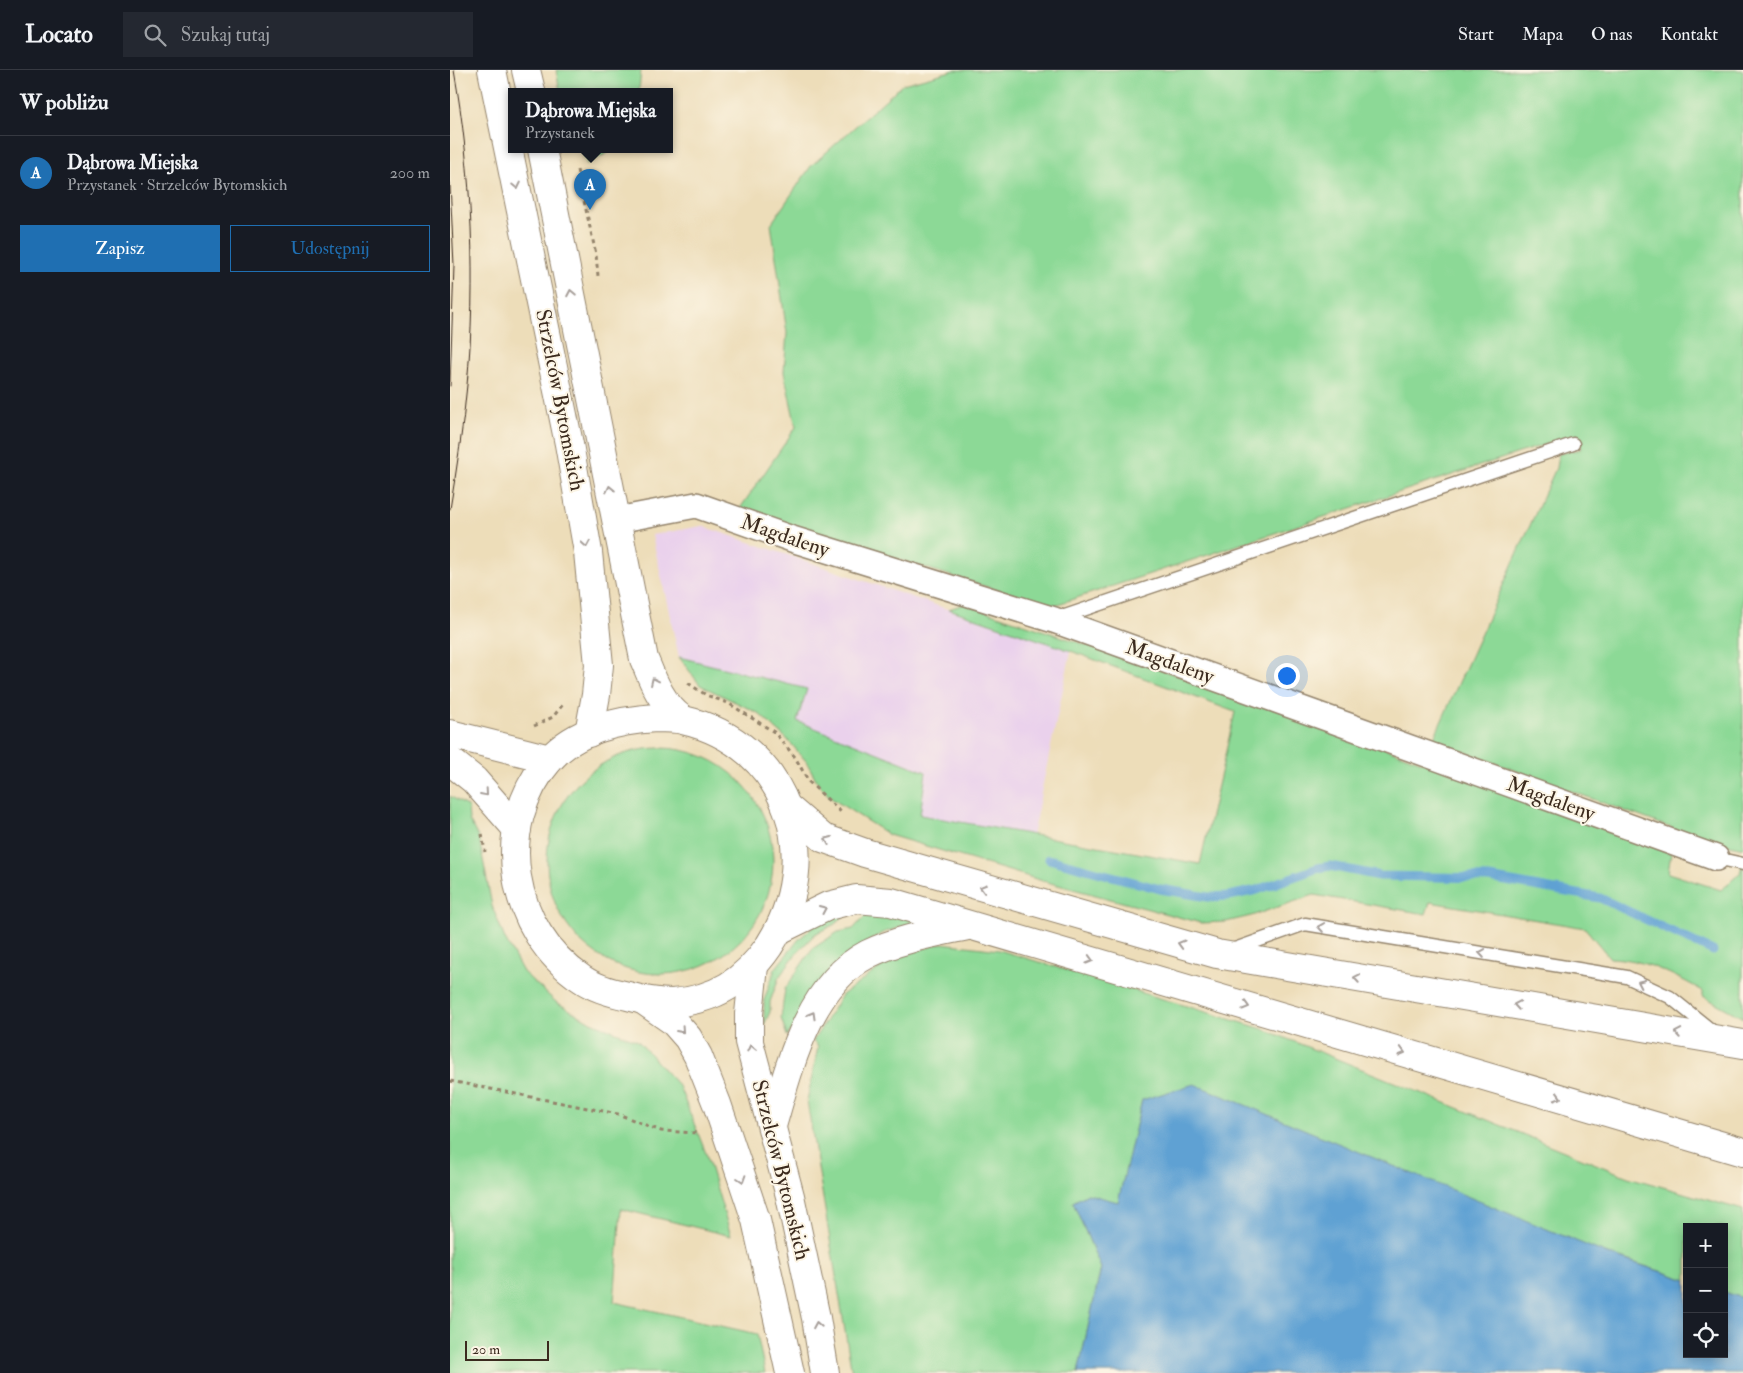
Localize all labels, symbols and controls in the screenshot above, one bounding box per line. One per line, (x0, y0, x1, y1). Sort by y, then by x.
search box (123, 12, 473, 57)
text: Locato (25, 19, 93, 50)
icon: search (141, 21, 169, 49)
text: Szukaj tutaj (181, 23, 270, 47)
text: Start (1458, 23, 1494, 46)
text: Mapa (1522, 23, 1563, 46)
text: O nas (1591, 23, 1632, 46)
text: Kontakt (1660, 23, 1718, 46)
popup (508, 88, 673, 153)
text: W pobliżu (20, 89, 109, 116)
text: Dąbrowa Miejska (525, 99, 656, 123)
text: Przystanek (525, 123, 595, 143)
text: Dąbrowa Miejska (67, 151, 198, 175)
text: A (31, 163, 41, 183)
text: 200 m (390, 163, 430, 183)
pin: A (574, 169, 606, 210)
text: Przystanek · Strzelców Bytomskich (67, 175, 287, 195)
one-way arrow (511, 182, 521, 191)
button: Zapisz (20, 225, 220, 272)
button: Udostępnij (230, 225, 430, 272)
one-way arrow (566, 288, 576, 297)
street label: Strzelców Bytomskich (529, 307, 591, 493)
one-way arrow (605, 485, 616, 494)
street label: Magdaleny (737, 508, 834, 564)
one-way arrow (581, 539, 591, 548)
street label: Magdaleny (1122, 634, 1219, 691)
your location (1274, 663, 1300, 689)
one-way arrow (650, 677, 660, 686)
street label: Magdaleny (1503, 771, 1600, 828)
one-way arrow (480, 788, 489, 797)
one-way arrow (824, 835, 833, 846)
one-way arrow (980, 884, 988, 894)
one-way arrow (818, 904, 827, 915)
one-way arrow (1317, 922, 1326, 932)
one-way arrow (1177, 940, 1185, 950)
one-way arrow (1477, 948, 1485, 959)
one-way arrow (1086, 954, 1094, 964)
one-way arrow (1353, 974, 1362, 984)
one-way arrow (1637, 979, 1646, 989)
one-way arrow (1242, 1000, 1250, 1010)
one-way arrow (1513, 1001, 1522, 1011)
one-way arrow (805, 1011, 815, 1020)
one-way arrow (675, 1024, 684, 1033)
one-way arrow (1673, 1028, 1682, 1038)
one-way arrow (746, 1043, 757, 1052)
one-way arrow (1398, 1046, 1406, 1056)
street label: Strzelców Bytomskich (746, 1077, 816, 1263)
one-way arrow (1553, 1092, 1562, 1102)
one-way arrow (736, 1175, 746, 1183)
map controls (1683, 1223, 1728, 1358)
button: + (1683, 1223, 1728, 1268)
button: − (1683, 1268, 1728, 1313)
button: locate (1683, 1313, 1728, 1358)
one-way arrow (813, 1321, 823, 1329)
scale bar (465, 1338, 549, 1361)
text: 20 m (472, 1341, 500, 1358)

